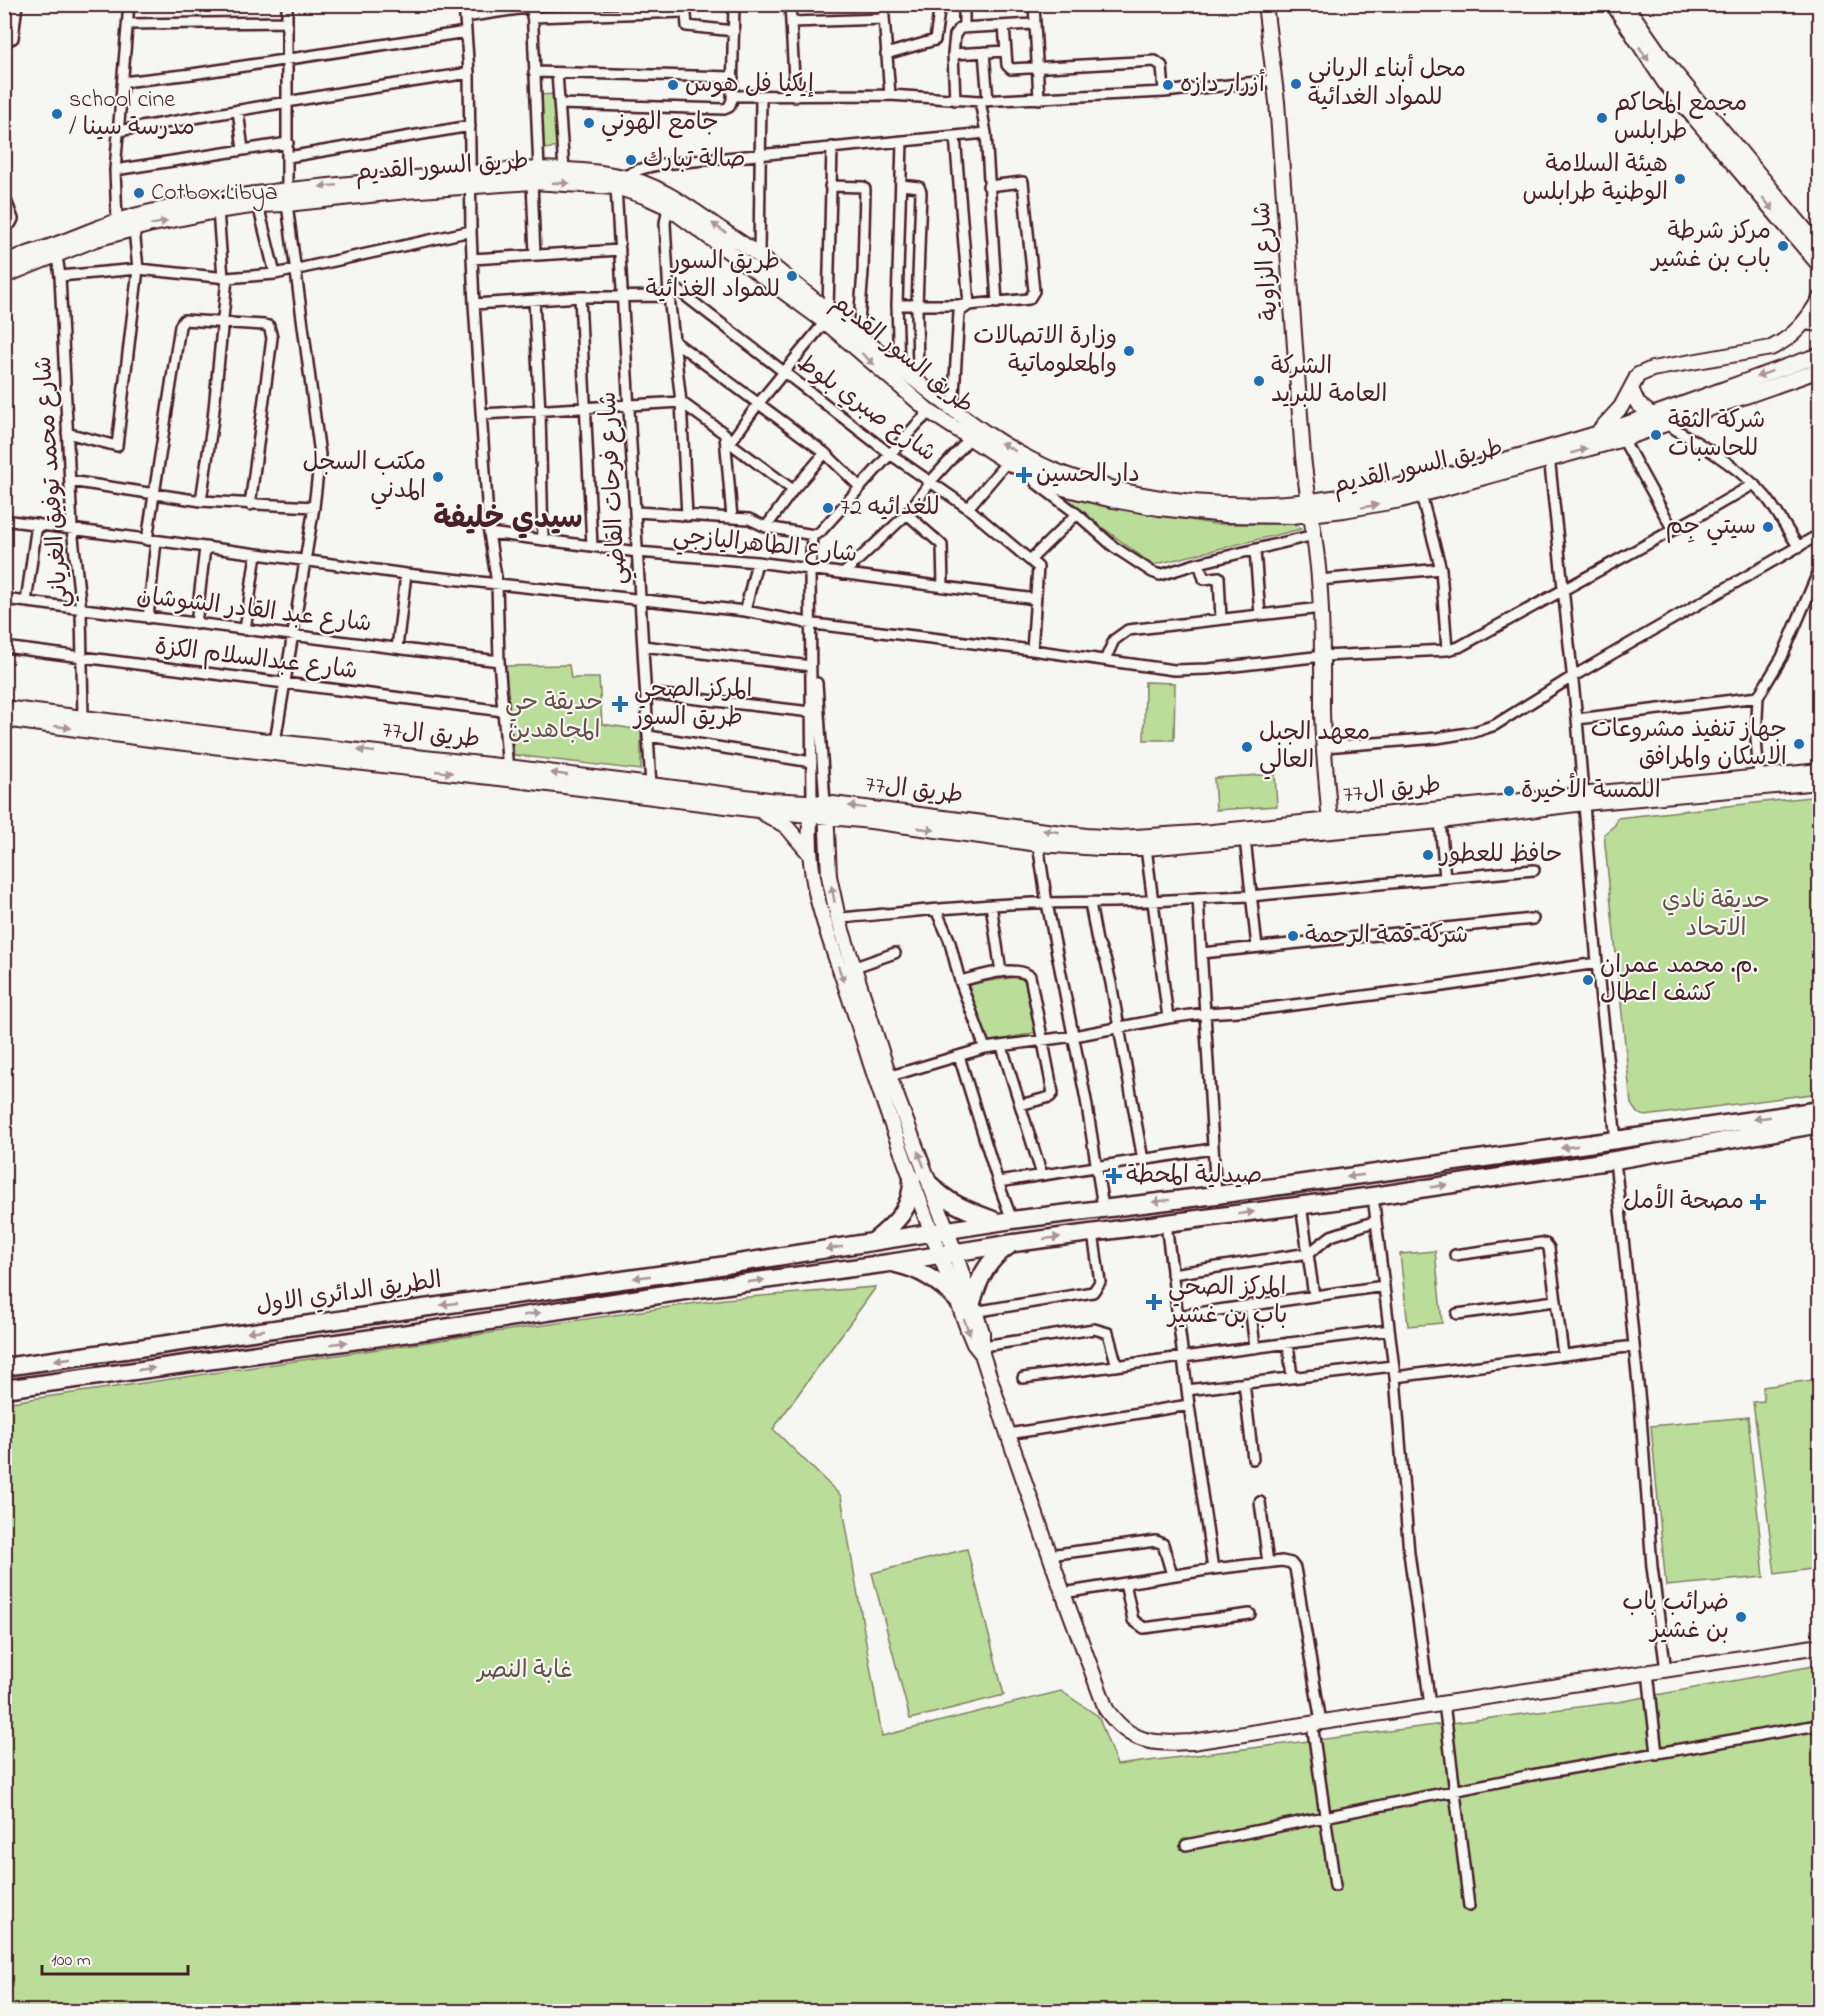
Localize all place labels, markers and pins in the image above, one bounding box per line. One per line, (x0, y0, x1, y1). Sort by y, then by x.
place label: محل أبناء الرياني للمواد الغدائية (1308, 53, 1466, 116)
place label: إيكيا فل هوس (685, 68, 814, 103)
place label: أزرار دازه (1180, 68, 1265, 103)
marker: محل أبناء الرياني للمواد الغدائية (1289, 77, 1303, 91)
marker: إيكيا فل هوس (666, 78, 680, 92)
marker: أزرار دازه (1161, 78, 1175, 92)
place label: school cine / مدرسة سينا (69, 83, 195, 146)
place label: مجمع المحاكم طرابلس (1614, 87, 1747, 150)
place label: جامع الهوني (601, 106, 719, 142)
marker: school cine / مدرسة سينا (50, 107, 64, 121)
marker: مجمع المحاكم طرابلس (1595, 111, 1609, 125)
marker: جامع الهوني (582, 116, 596, 130)
place label: صالة تبارك (643, 143, 746, 178)
place label: هيئة السلامة الوطنية طرابلس (1522, 148, 1668, 211)
marker: صالة تبارك (624, 153, 638, 167)
marker: هيئة السلامة الوطنية طرابلس (1673, 172, 1687, 186)
place label: Cotbox.Libya (151, 176, 278, 212)
marker: Cotbox.Libya (132, 186, 146, 200)
place label: مركز شرطة باب بن غشير (1650, 215, 1771, 278)
marker: مركز شرطة باب بن غشير (1776, 239, 1790, 253)
place label: طريق السور للمواد الغذائية (646, 245, 780, 308)
marker: طريق السور للمواد الغذائية (785, 269, 799, 283)
place label: وزارة الاتصالات والمعلوماتية (973, 320, 1117, 383)
marker: وزارة الاتصالات والمعلوماتية (1122, 344, 1136, 358)
place label: الشركة العامة للبريد (1271, 350, 1387, 413)
marker: الشركة العامة للبريد (1252, 374, 1266, 388)
place label: شركة الثقة للحاسبات (1668, 404, 1765, 467)
marker: شركة الثقة للحاسبات (1649, 428, 1663, 442)
place label: مكتب السجل المدني (303, 446, 426, 510)
place label: دار الحسين (1036, 458, 1140, 493)
marker: دار الحسين (1017, 468, 1031, 482)
marker: مكتب السجل المدني (431, 470, 445, 484)
place label: 72 للغدائيه (840, 491, 940, 526)
marker: 72 للغدائيه (821, 501, 835, 515)
place label: سيتي جِم (1666, 510, 1756, 546)
marker: سيتي جِم (1761, 520, 1775, 534)
place label: المركز الصحي طريق السور (632, 673, 752, 736)
marker: المركز الصحي طريق السور (611, 695, 629, 713)
place label: جهاز تنفيذ مشروعات الاسكان والمرافق (1591, 713, 1787, 776)
place label: معهد الجبل العالي (1259, 716, 1370, 780)
marker: جهاز تنفيذ مشروعات الاسكان والمرافق (1792, 737, 1806, 751)
marker: معهد الجبل العالي (1240, 740, 1254, 754)
place label: اللمسة الأخيرة (1521, 772, 1661, 809)
marker: اللمسة الأخيرة (1502, 784, 1516, 798)
place label: حافظ للعطور (1438, 838, 1562, 873)
marker: حافظ للعطور (1421, 848, 1435, 862)
place label: شركة قمة الرحمة (1305, 919, 1468, 954)
marker: شركة قمة الرحمة (1286, 929, 1300, 943)
place label: م. محمد عمران. كشف اعطال (1600, 949, 1758, 1012)
marker: م. محمد عمران. كشف اعطال (1581, 973, 1595, 987)
place label: صيدلية المحطة (1126, 1159, 1262, 1194)
marker: صيدلية المحطة (1107, 1169, 1121, 1183)
place label: مصحة الأمل (1623, 1183, 1744, 1220)
marker: مصحة الأمل (1749, 1193, 1767, 1211)
place label: المركز الصحي باب بن غشير (1166, 1271, 1287, 1334)
marker: المركز الصحي باب بن غشير (1145, 1293, 1163, 1311)
place label: ضرائب باب بن غشير (1622, 1586, 1729, 1649)
marker: ضرائب باب بن غشير (1734, 1610, 1748, 1624)

